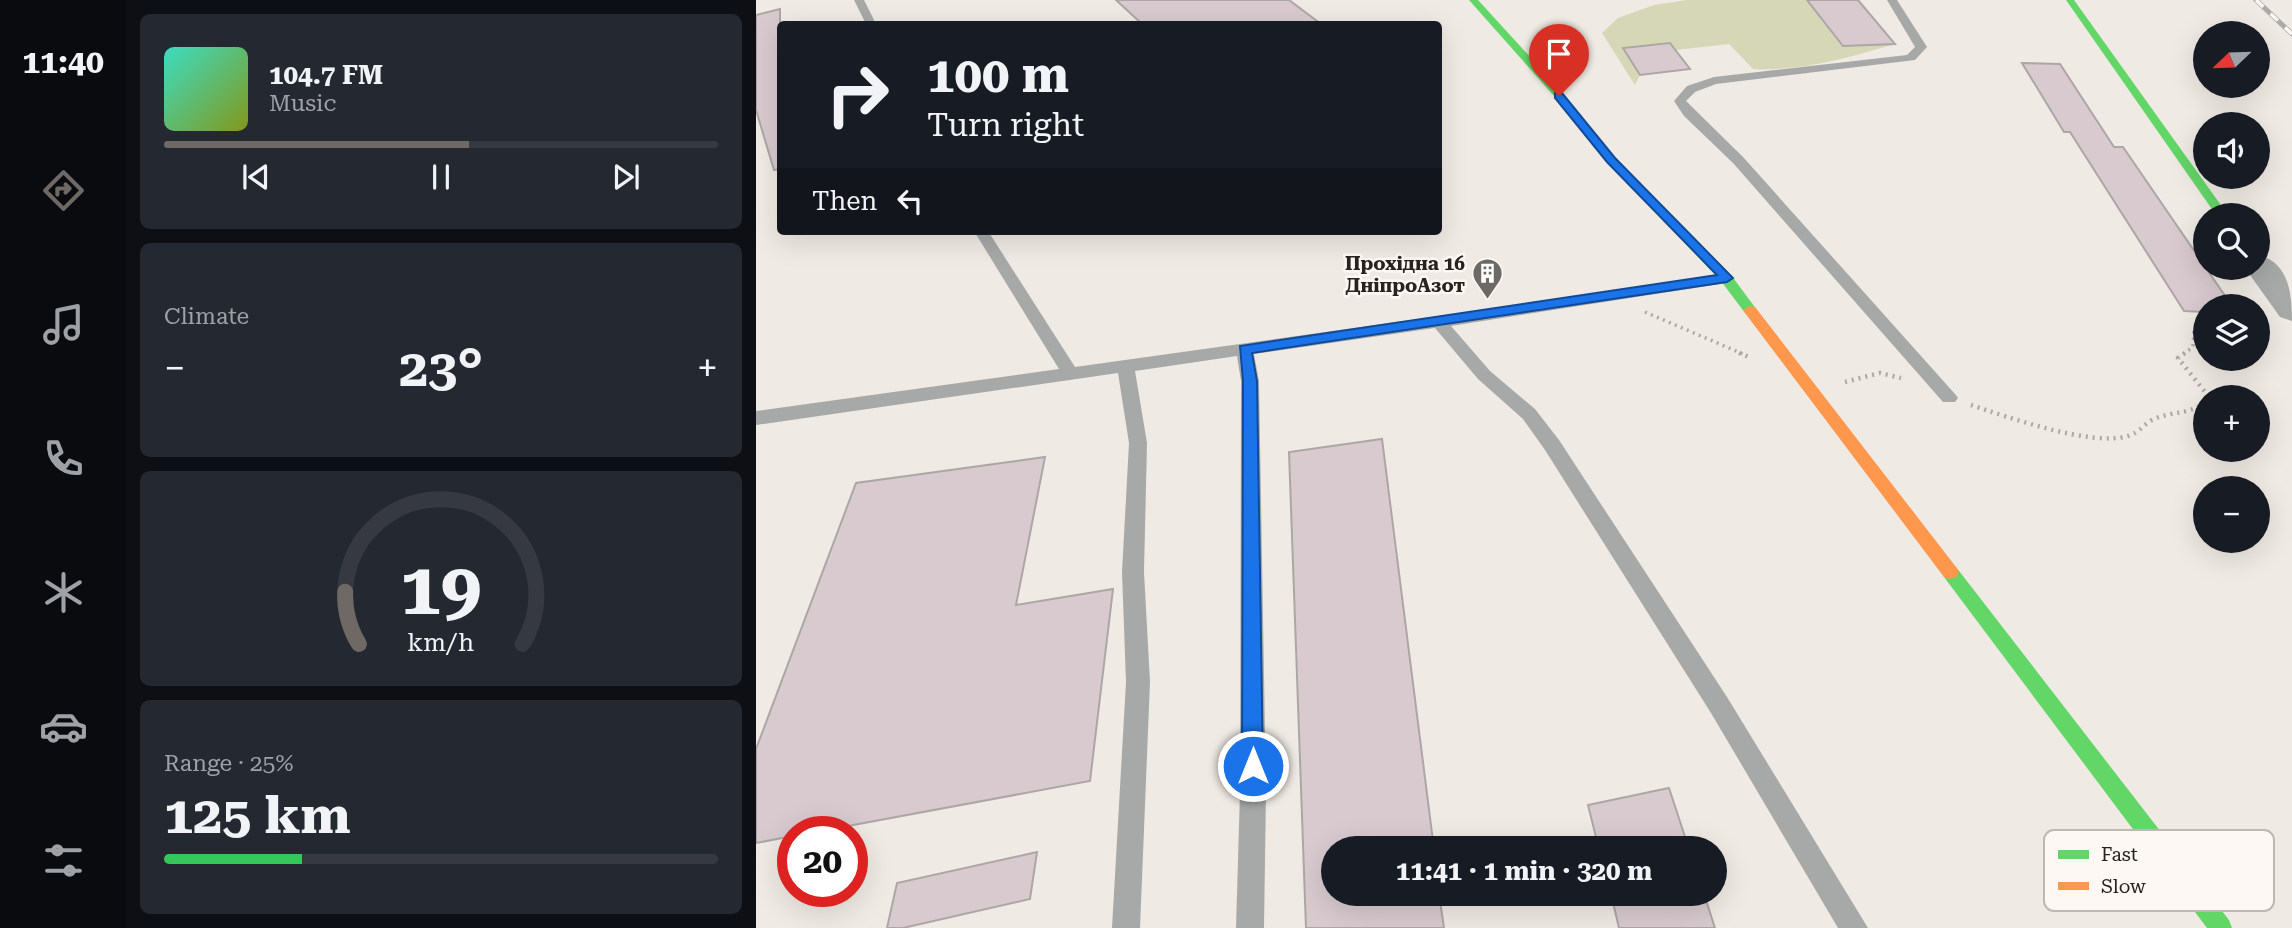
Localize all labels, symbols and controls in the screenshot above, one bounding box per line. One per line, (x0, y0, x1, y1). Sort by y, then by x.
north arrow (2193, 21, 2270, 98)
map controls (2193, 21, 2270, 553)
pin (1529, 24, 1589, 96)
icon: arrive (1540, 35, 1578, 73)
text: 11:40 (22, 43, 104, 81)
text: 100 m (927, 47, 1069, 104)
icon: right (812, 49, 903, 140)
text: 104.7 FM (269, 60, 383, 90)
text: Music (269, 90, 336, 117)
text: Turn right (927, 106, 1084, 144)
button: sound (2193, 112, 2270, 189)
icon: previous (237, 158, 275, 196)
icon: pause (422, 158, 460, 196)
icon: next (607, 158, 645, 196)
icon: directions (39, 166, 88, 215)
icon: left (891, 182, 929, 220)
text: Then (812, 186, 877, 216)
button: search (2193, 203, 2270, 280)
place label: Прохідна 16 ДніпроАзот (1345, 252, 1466, 297)
building icon: Прохідна 16 ДніпроАзот (1471, 257, 1505, 301)
button: layers (2193, 294, 2270, 371)
icon: music (39, 300, 88, 349)
text: Climate (164, 303, 249, 330)
text: 23° (399, 338, 483, 399)
text: − (164, 346, 185, 390)
text: + (697, 346, 718, 390)
button: + (2193, 385, 2270, 462)
icon: phone (39, 434, 88, 483)
button: − (2193, 476, 2270, 553)
text: 19 (400, 548, 482, 633)
icon: climate (39, 568, 88, 617)
text: km/h (408, 628, 474, 657)
icon: car (39, 702, 88, 751)
position arrow (1216, 729, 1290, 803)
text: Range · 25% (164, 750, 293, 777)
text: 125 km (164, 785, 351, 846)
speed limit sign: 20 (777, 816, 868, 907)
legend (2044, 830, 2274, 911)
icon: filters (39, 836, 88, 885)
text: Fast (2101, 843, 2138, 866)
text: 11:41 · 1 min · 320 m (1396, 856, 1652, 886)
text: Slow (2101, 875, 2146, 898)

